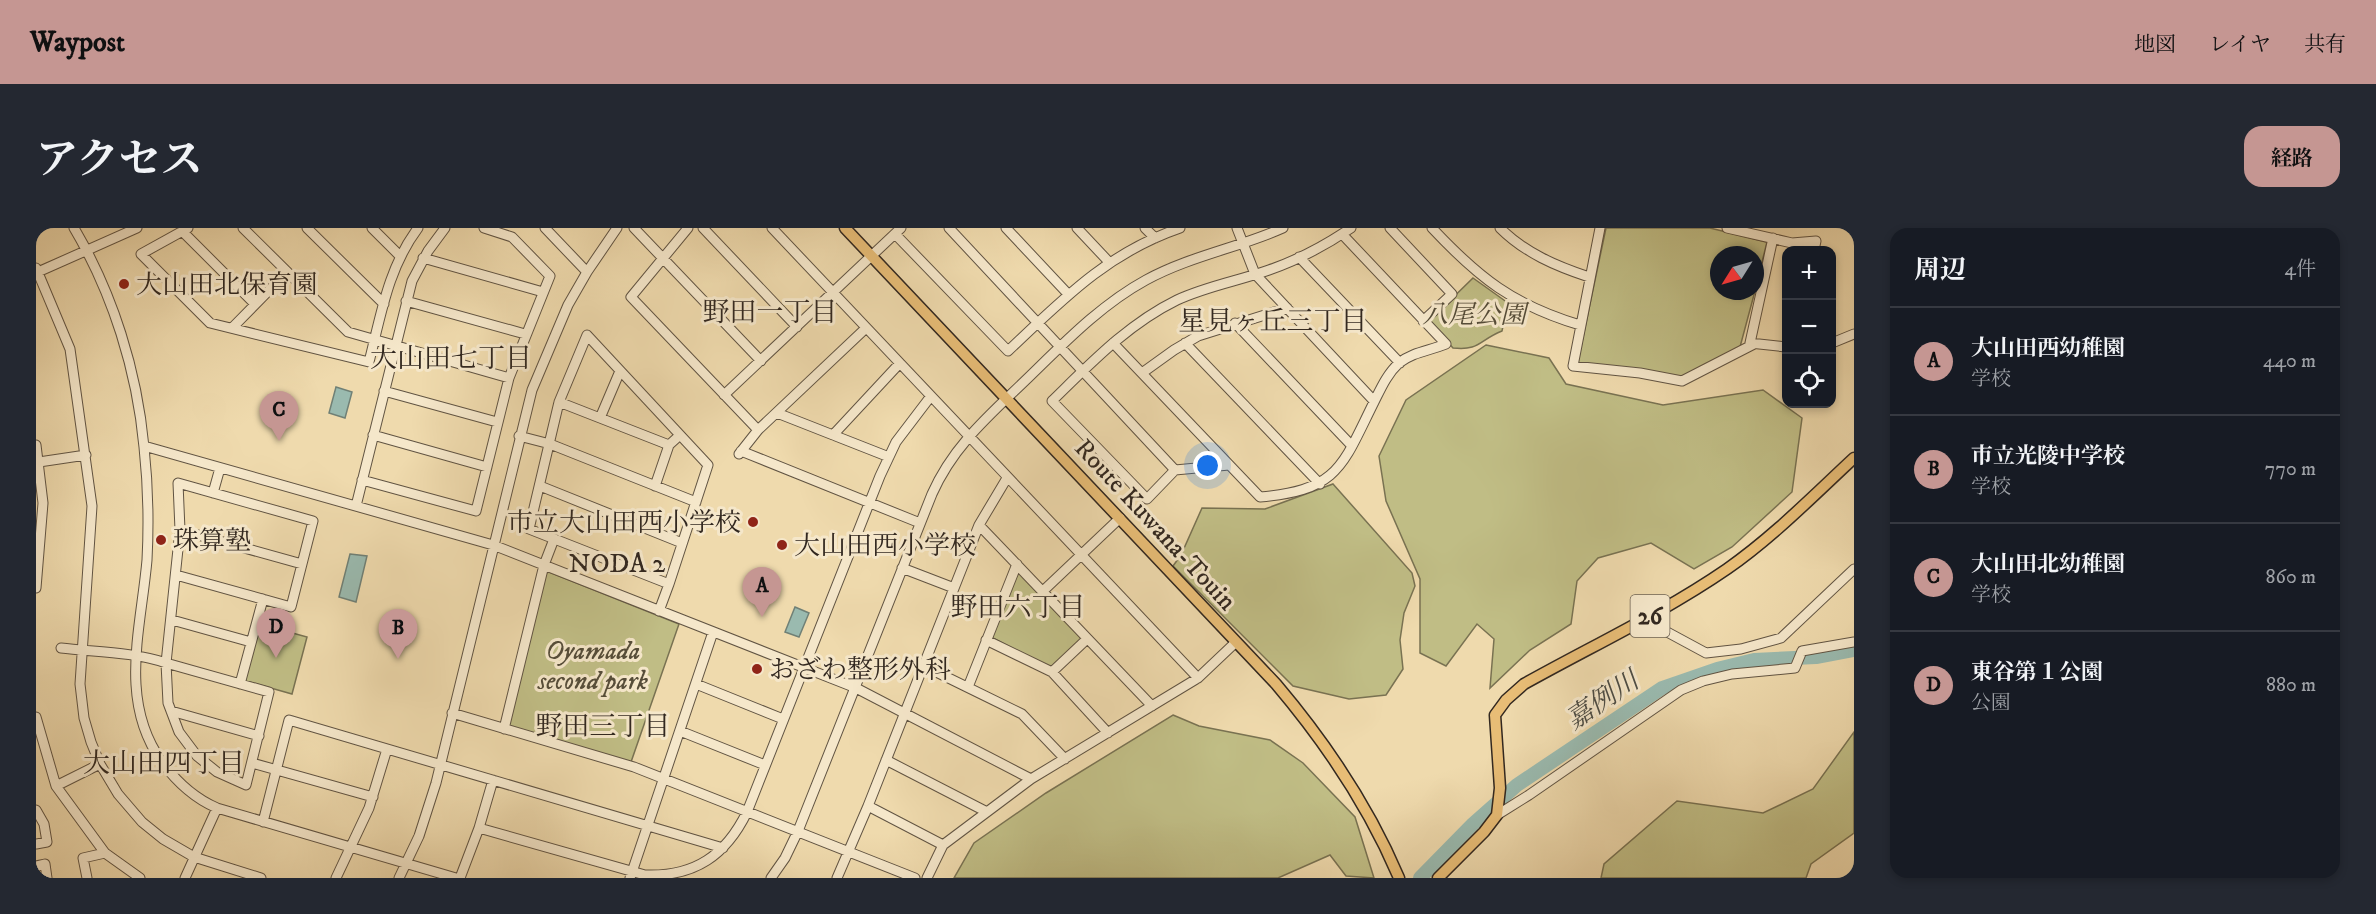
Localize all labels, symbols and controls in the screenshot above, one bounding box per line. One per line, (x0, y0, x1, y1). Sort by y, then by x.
text: Waypost (30, 25, 125, 60)
text: 地図 (2134, 32, 2176, 58)
text: レイヤ (2209, 32, 2271, 58)
text: 共有 (2304, 32, 2346, 58)
button: 経路 (2244, 126, 2340, 187)
text: アクセス (36, 135, 203, 187)
north arrow (1710, 246, 1764, 300)
map controls (1782, 246, 1836, 408)
button: + (1782, 246, 1836, 300)
text: 周辺 (1914, 254, 1966, 287)
text: 4件 (2284, 257, 2316, 282)
place label: 大山田北保育園 (136, 269, 318, 302)
marker: 大山田北保育園 (117, 277, 131, 291)
district label: 野田一丁目 (703, 296, 838, 330)
park label: 八尾公園 (1422, 299, 1530, 332)
button: − (1782, 300, 1836, 354)
district label: 星見ヶ丘三丁目 (1179, 305, 1368, 339)
text: 大山田西幼稚園 (1971, 335, 2125, 362)
district label: 大山田七丁目 (370, 342, 532, 376)
text: A (1927, 349, 1940, 374)
text: 440 m (2263, 349, 2316, 374)
button: locate (1782, 354, 1836, 408)
text: 学校 (1971, 367, 2011, 392)
pin: C (260, 392, 298, 441)
street label: Route Kuwana-Touin (1067, 432, 1243, 618)
text: 市立光陵中学校 (1971, 443, 2125, 470)
your location (1193, 451, 1222, 480)
text: B (1927, 457, 1940, 482)
text: 770 m (2265, 457, 2316, 482)
text: 学校 (1971, 475, 2011, 500)
place label: 市立大山田西小学校 (507, 507, 741, 540)
marker: 市立大山田西小学校 (746, 515, 760, 529)
place label: 珠算塾 (173, 525, 251, 558)
place label: 大山田西小学校 (794, 530, 976, 563)
marker: 珠算塾 (154, 533, 168, 547)
marker: 大山田西小学校 (775, 538, 789, 552)
district label: NODA 2 (569, 547, 666, 581)
text: 大山田北幼稚園 (1971, 551, 2125, 578)
text: C (1927, 565, 1940, 590)
text: 860 m (2266, 565, 2316, 590)
pin: A (742, 568, 782, 617)
text: 学校 (1971, 583, 2011, 608)
district label: 野田六丁目 (951, 591, 1086, 625)
road number: 26 (1630, 595, 1670, 637)
pin: D (256, 608, 296, 658)
pin: B (378, 610, 418, 659)
park label: Oyamada second park (537, 635, 648, 698)
place label: おざわ整形外科 (769, 654, 951, 687)
text: 東谷第１公園 (1971, 659, 2103, 686)
marker: おざわ整形外科 (750, 662, 764, 676)
water label: 嘉例川 (1559, 662, 1648, 738)
text: D (1926, 673, 1941, 698)
text: 880 m (2266, 673, 2316, 698)
text: 公園 (1971, 691, 2011, 716)
district label: 野田三丁目 (536, 710, 671, 744)
district label: 大山田四丁目 (83, 747, 245, 781)

